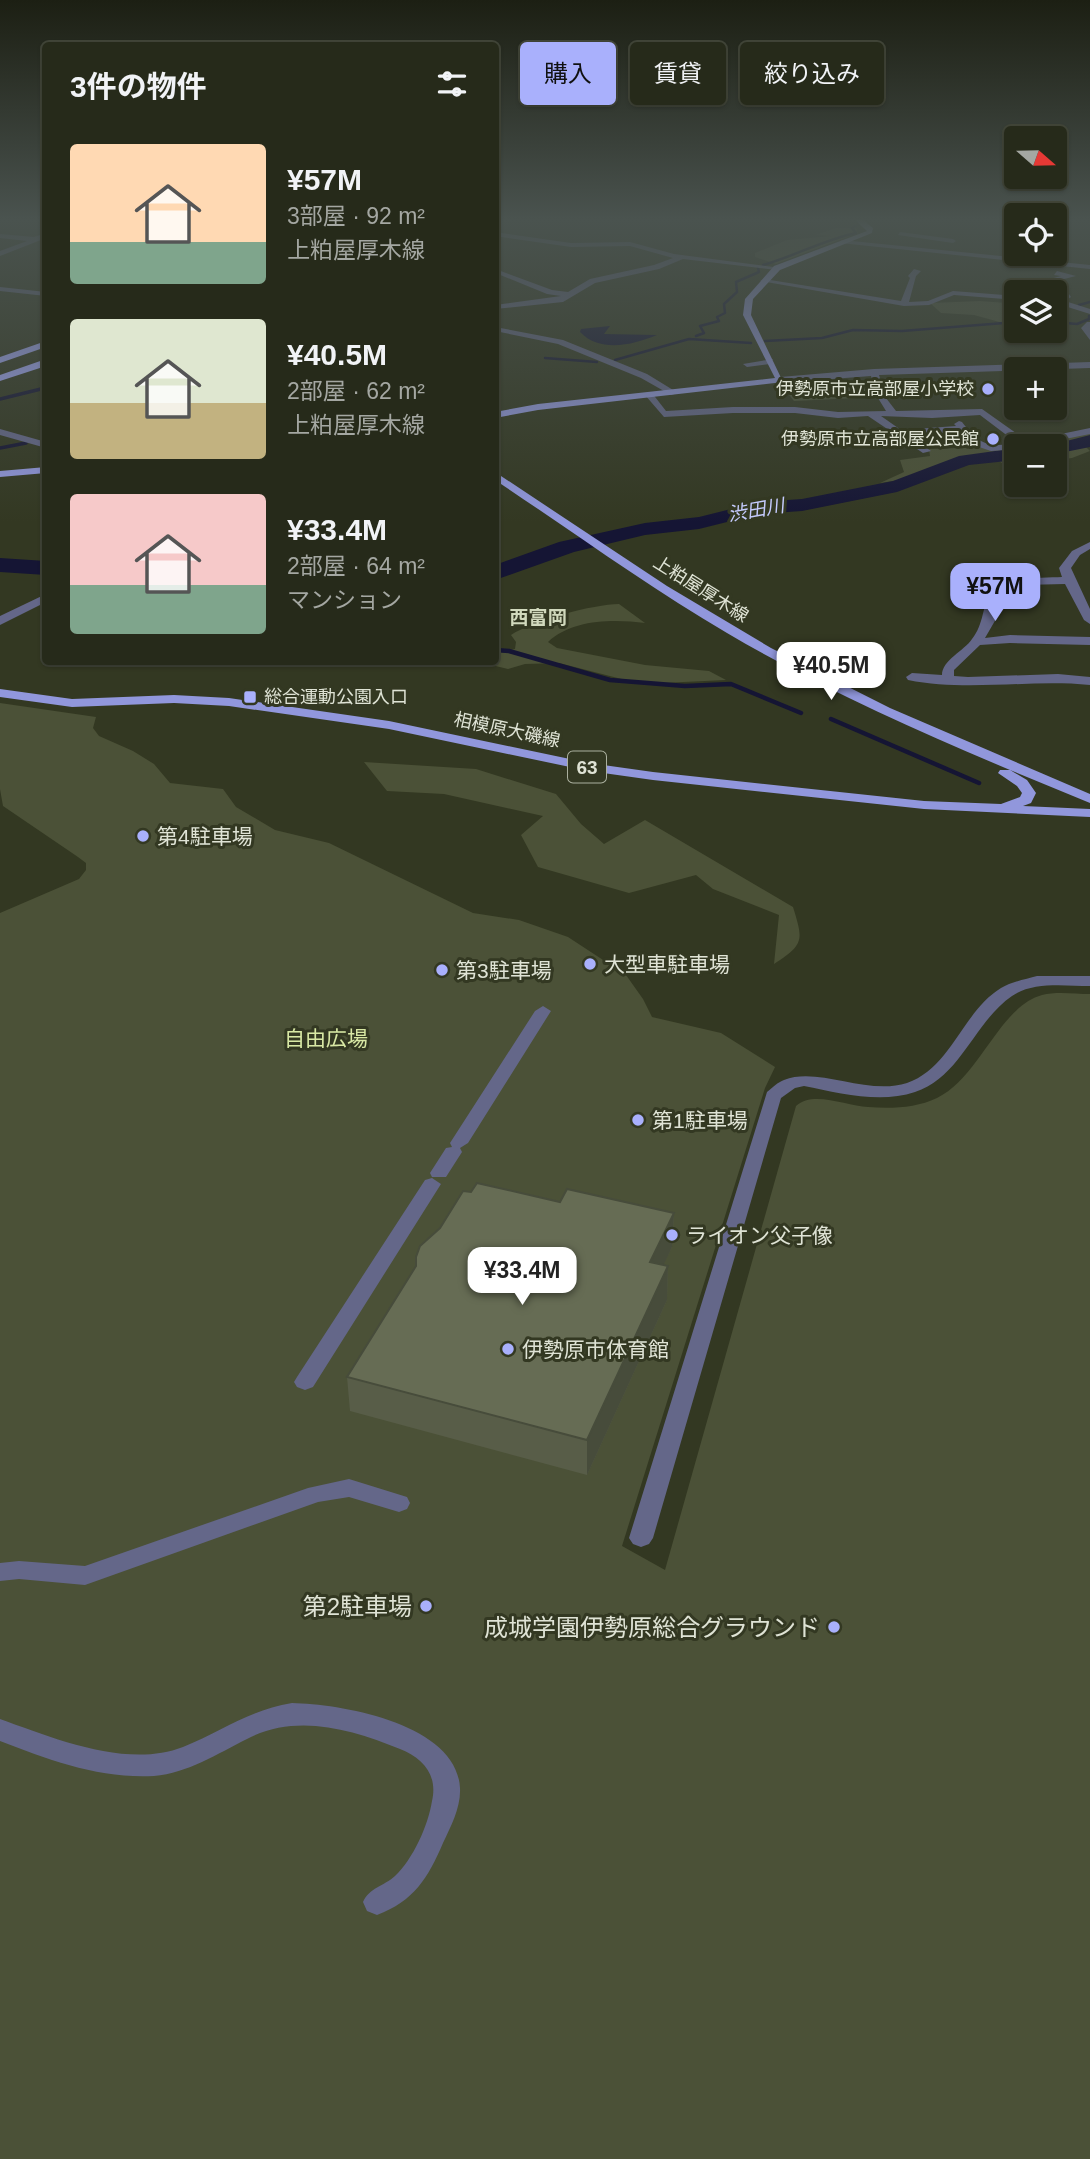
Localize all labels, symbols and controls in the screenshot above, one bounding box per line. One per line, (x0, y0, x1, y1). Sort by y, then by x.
chip: 購入 (520, 42, 616, 105)
chip: 賃貸 (630, 42, 726, 105)
chip: 絞り込み (740, 42, 884, 105)
icon: filters (433, 65, 471, 103)
text: 3件の物件 (70, 70, 207, 103)
north arrow (1004, 126, 1068, 189)
map controls (1004, 126, 1067, 497)
text: ¥57M (287, 163, 362, 196)
icon: home (126, 172, 210, 256)
text: 3部屋 · 92 m² (287, 203, 425, 229)
button: locate (1004, 203, 1067, 266)
text: 上粕屋厚木線 (287, 237, 425, 263)
button: layers (1004, 280, 1067, 343)
text: ¥40.5M (287, 338, 387, 371)
icon: home (126, 347, 210, 431)
button: + (1004, 357, 1067, 420)
text: 2部屋 · 62 m² (287, 378, 425, 404)
place label: 伊勢原市立高部屋小学校 (776, 379, 974, 399)
marker: 伊勢原市立高部屋小学校 (980, 381, 996, 397)
text: 上粕屋厚木線 (287, 412, 425, 438)
place label: 伊勢原市立高部屋公民館 (781, 429, 979, 449)
marker: 伊勢原市立高部屋公民館 (985, 431, 1001, 447)
button: − (1004, 434, 1067, 497)
water label: 渋田川 (726, 494, 788, 525)
text: ¥33.4M (287, 513, 387, 546)
icon: home (126, 522, 210, 606)
street label: 上粕屋厚木線 (650, 552, 752, 626)
text: 2部屋 · 64 m² (287, 553, 425, 579)
pin: ¥57M (954, 564, 1036, 623)
text: ¥57M (966, 573, 1024, 599)
text: マンション (287, 587, 402, 613)
district label: 西富岡 (509, 607, 567, 628)
pin: ¥40.5M (774, 642, 888, 702)
text: ¥40.5M (793, 652, 869, 678)
place label: 総合運動公園入口 (264, 687, 408, 707)
marker: 総合運動公園入口 (242, 689, 258, 705)
street label: 相模原大磯線 (452, 709, 562, 751)
road number: 63 (568, 752, 606, 782)
place label: 第4駐車場 (157, 825, 253, 848)
marker: 第4駐車場 (135, 828, 151, 844)
place label: 大型車駐車場 (604, 953, 730, 976)
marker: 大型車駐車場 (582, 956, 598, 972)
place label: 第3駐車場 (456, 959, 552, 982)
marker: 第3駐車場 (434, 962, 450, 978)
park label: 自由広場 (284, 1027, 368, 1050)
place label: 第1駐車場 (652, 1109, 748, 1132)
marker: 第1駐車場 (630, 1112, 646, 1128)
place label: ライオン父子像 (686, 1224, 833, 1247)
marker: ライオン父子像 (664, 1227, 680, 1243)
pin: ¥33.4M (465, 1248, 579, 1307)
text: ¥33.4M (484, 1257, 560, 1283)
place label: 伊勢原市体育館 (522, 1338, 669, 1361)
marker: 伊勢原市体育館 (500, 1341, 516, 1357)
place label: 第2駐車場 (303, 1593, 412, 1620)
marker: 第2駐車場 (418, 1598, 434, 1614)
place label: 成城学園伊勢原総合グラウンド (484, 1614, 820, 1641)
marker: 成城学園伊勢原総合グラウンド (826, 1619, 842, 1635)

